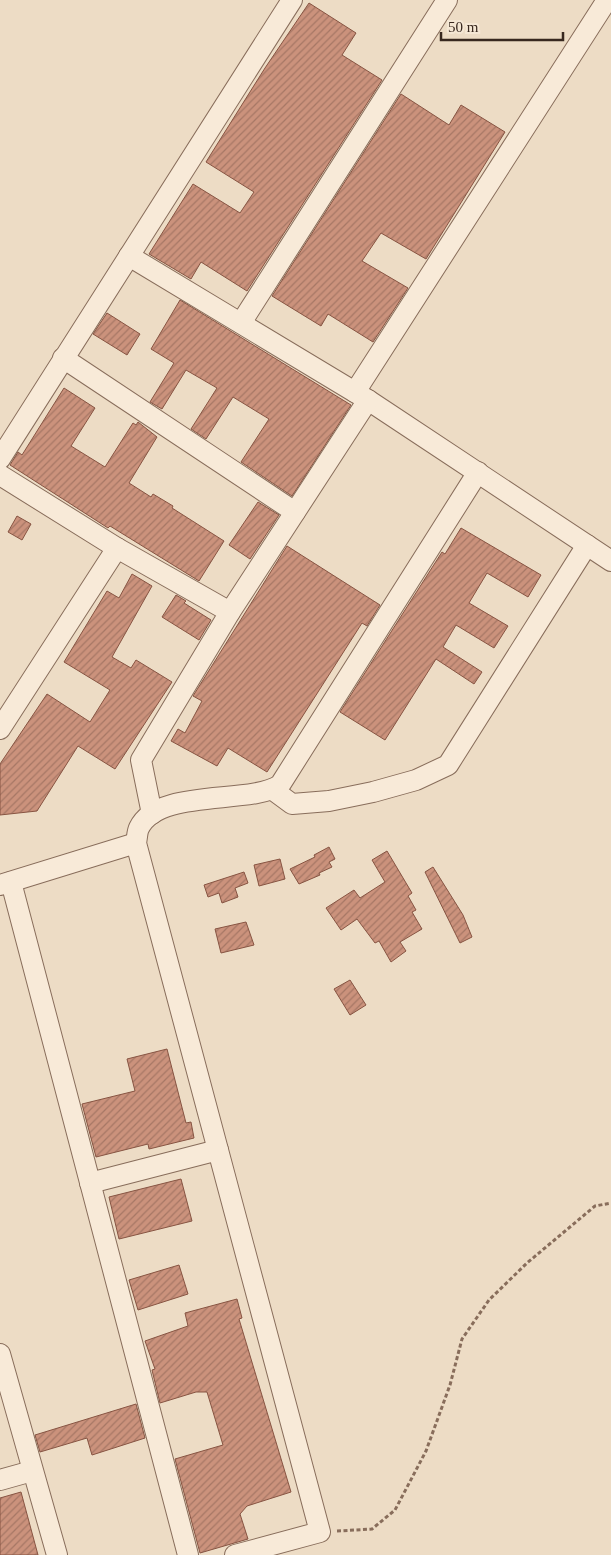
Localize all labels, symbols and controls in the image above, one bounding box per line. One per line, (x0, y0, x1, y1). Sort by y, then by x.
scale bar (441, 10, 564, 42)
text: 50 m (448, 19, 479, 35)

